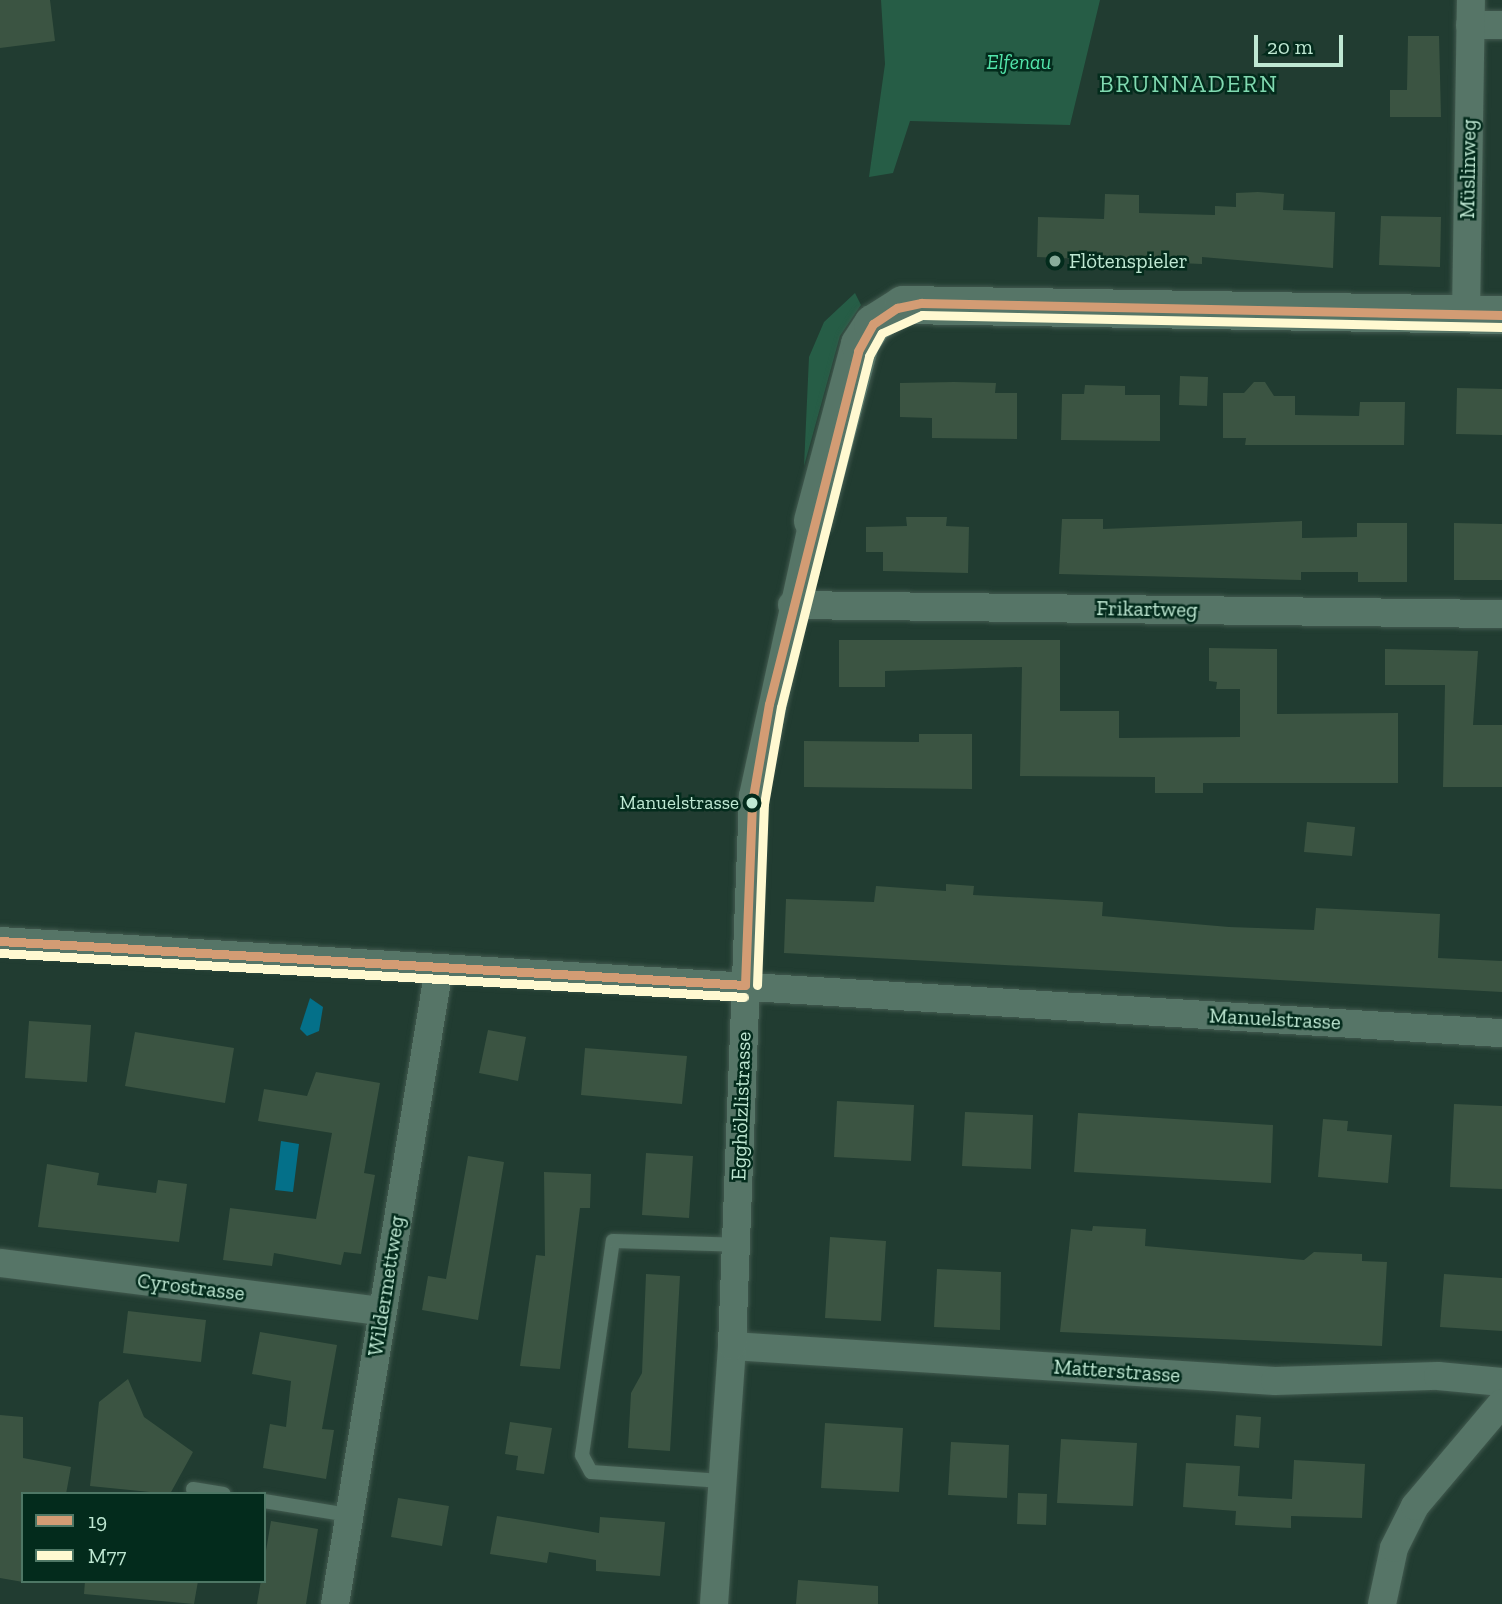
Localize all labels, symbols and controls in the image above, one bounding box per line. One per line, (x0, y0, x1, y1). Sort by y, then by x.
scale bar (1257, 21, 1346, 65)
text: 20 m (1267, 34, 1313, 59)
park label: Elfenau (987, 49, 1051, 75)
district label: BRUNNADERN (1100, 70, 1278, 98)
street label: Müslinweg (1455, 119, 1481, 219)
place label: Flötenspieler (1069, 248, 1188, 274)
marker: Flötenspieler (1047, 253, 1063, 269)
street label: Frikartweg (1096, 596, 1198, 622)
place label: Manuelstrasse (620, 792, 739, 814)
marker: Manuelstrasse (745, 796, 759, 810)
street label: Manuelstrasse (1208, 1003, 1342, 1035)
street label: Egghölzlistrasse (726, 1031, 756, 1181)
street label: Wildermettweg (362, 1214, 410, 1358)
street label: Cyrostrasse (136, 1268, 246, 1306)
street label: Matterstrasse (1053, 1354, 1181, 1388)
legend (21, 1492, 266, 1583)
text: 19 (88, 1508, 107, 1533)
text: M77 (88, 1543, 126, 1568)

